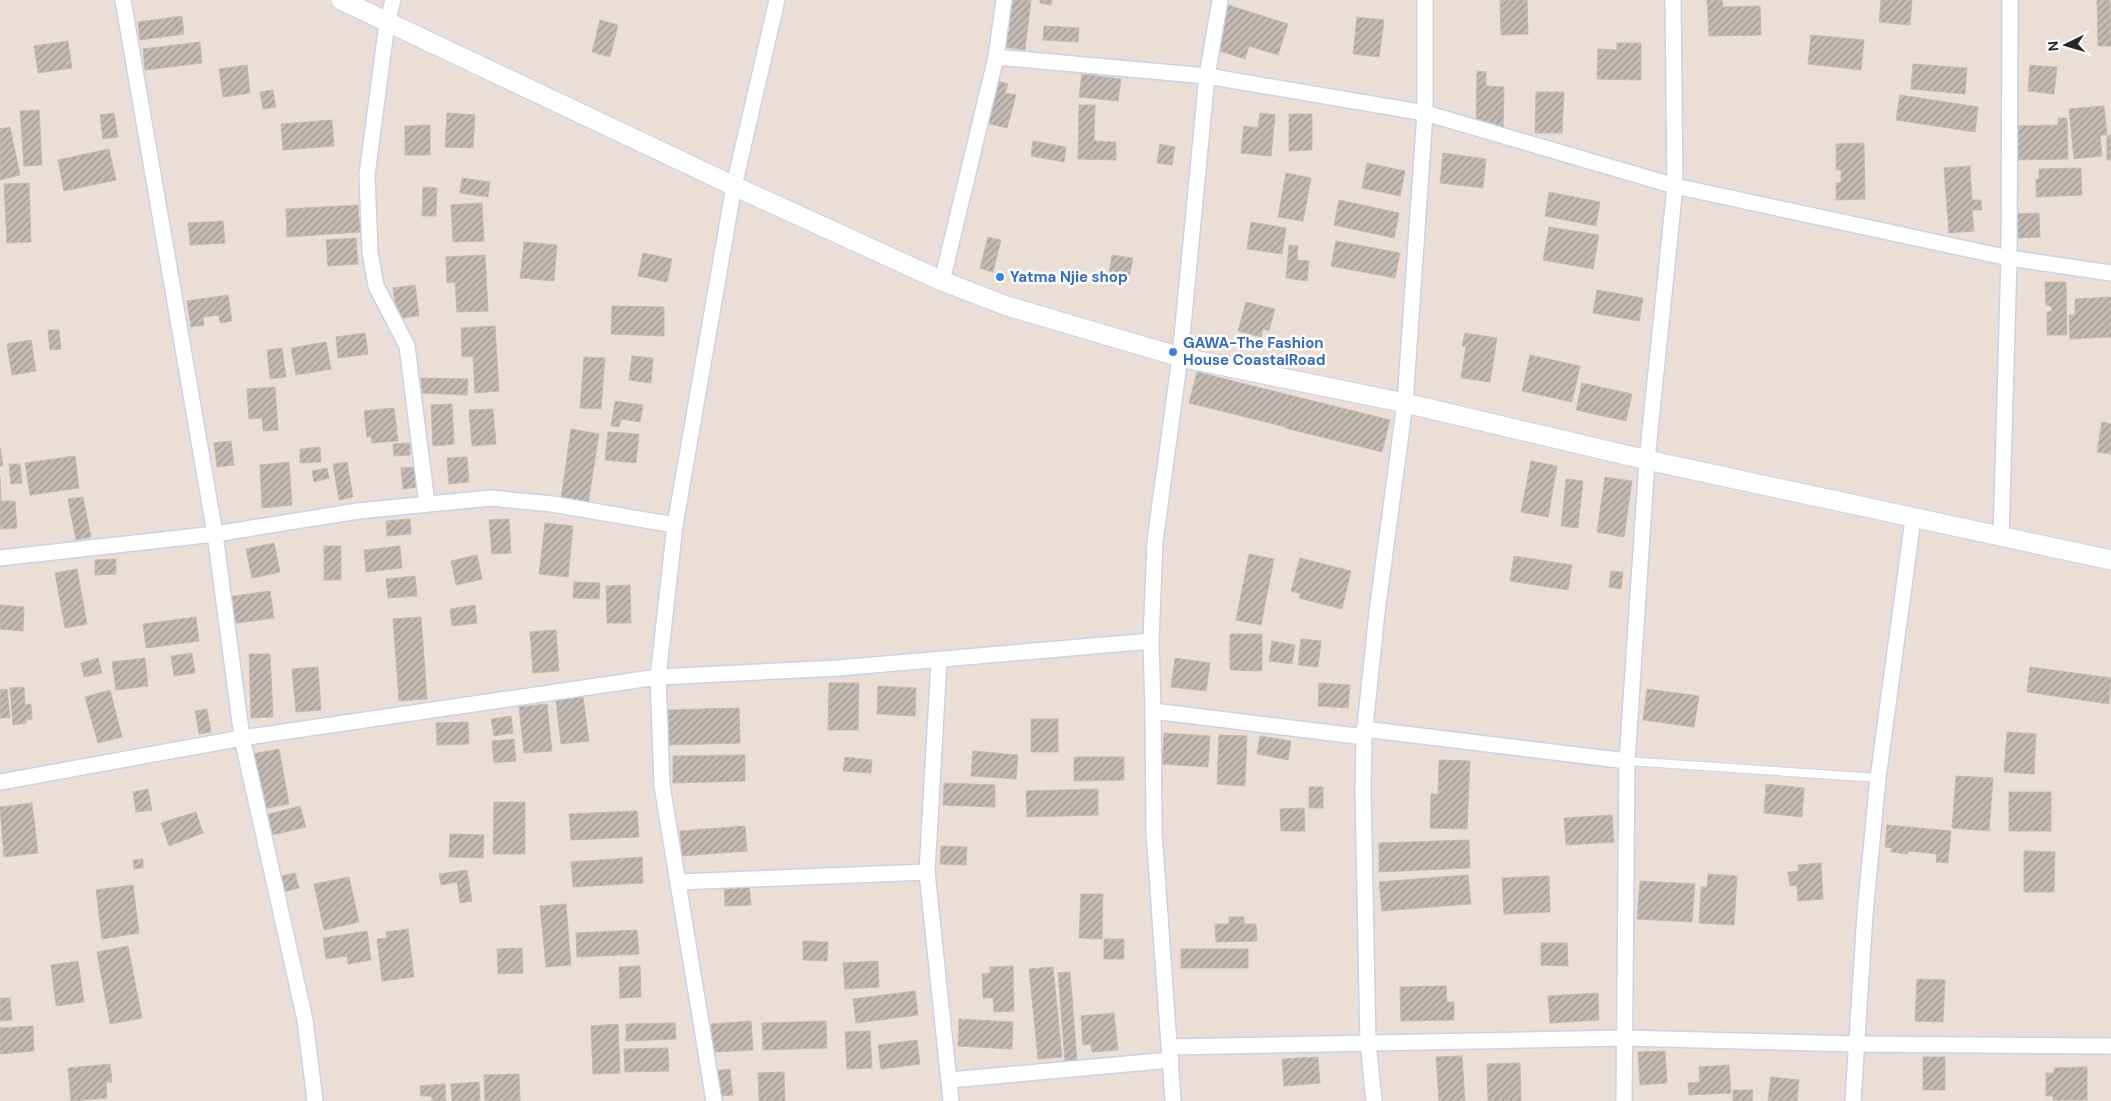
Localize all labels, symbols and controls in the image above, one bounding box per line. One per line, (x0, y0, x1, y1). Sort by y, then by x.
north arrow (2041, 20, 2091, 70)
text: N (2044, 40, 2062, 52)
place label: Yatma Njie shop (1010, 267, 1128, 287)
marker: Yatma Njie shop (994, 271, 1006, 283)
place label: GAWA-The Fashion House CoastalRoad (1183, 333, 1325, 370)
marker: GAWA-The Fashion House CoastalRoad (1167, 346, 1179, 358)

